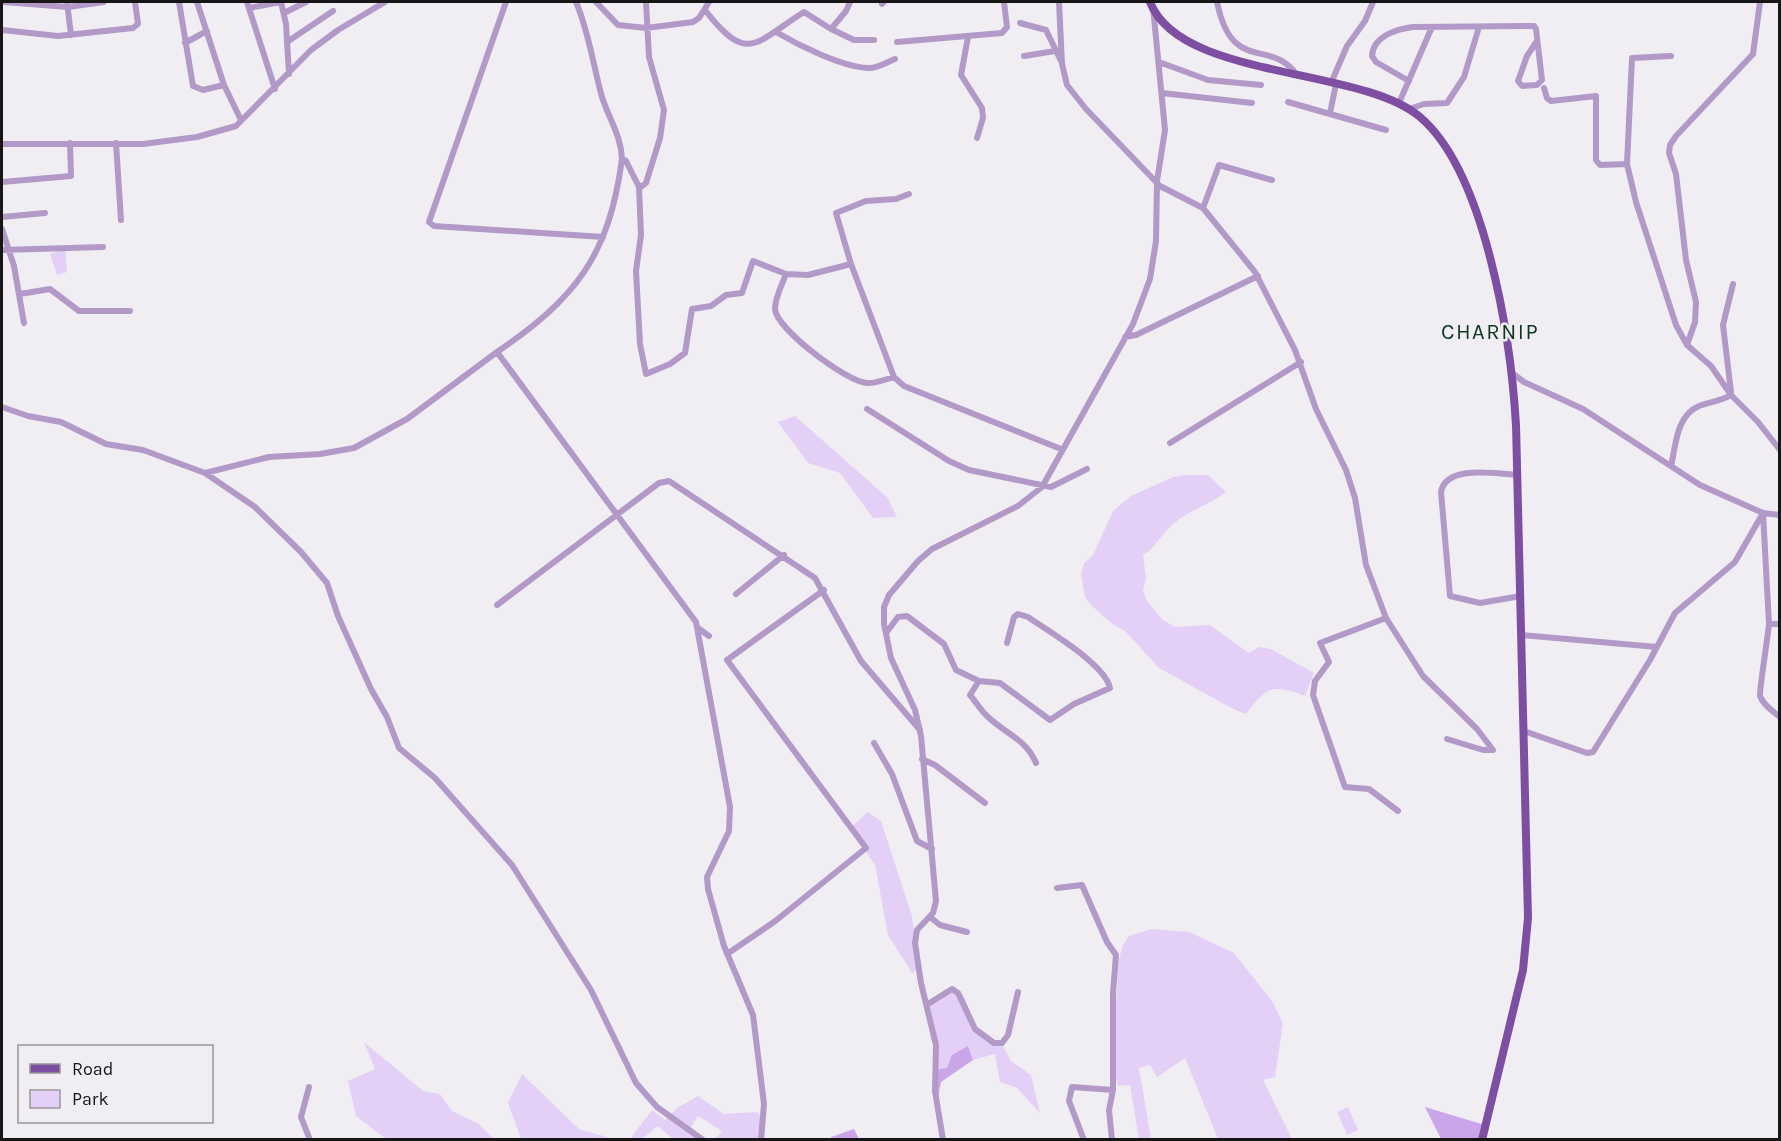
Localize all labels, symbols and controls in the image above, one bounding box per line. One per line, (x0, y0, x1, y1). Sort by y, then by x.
district label: CHARNIP (1441, 319, 1539, 345)
legend (18, 1045, 213, 1123)
text: Road (72, 1058, 113, 1080)
text: Park (72, 1088, 109, 1110)

